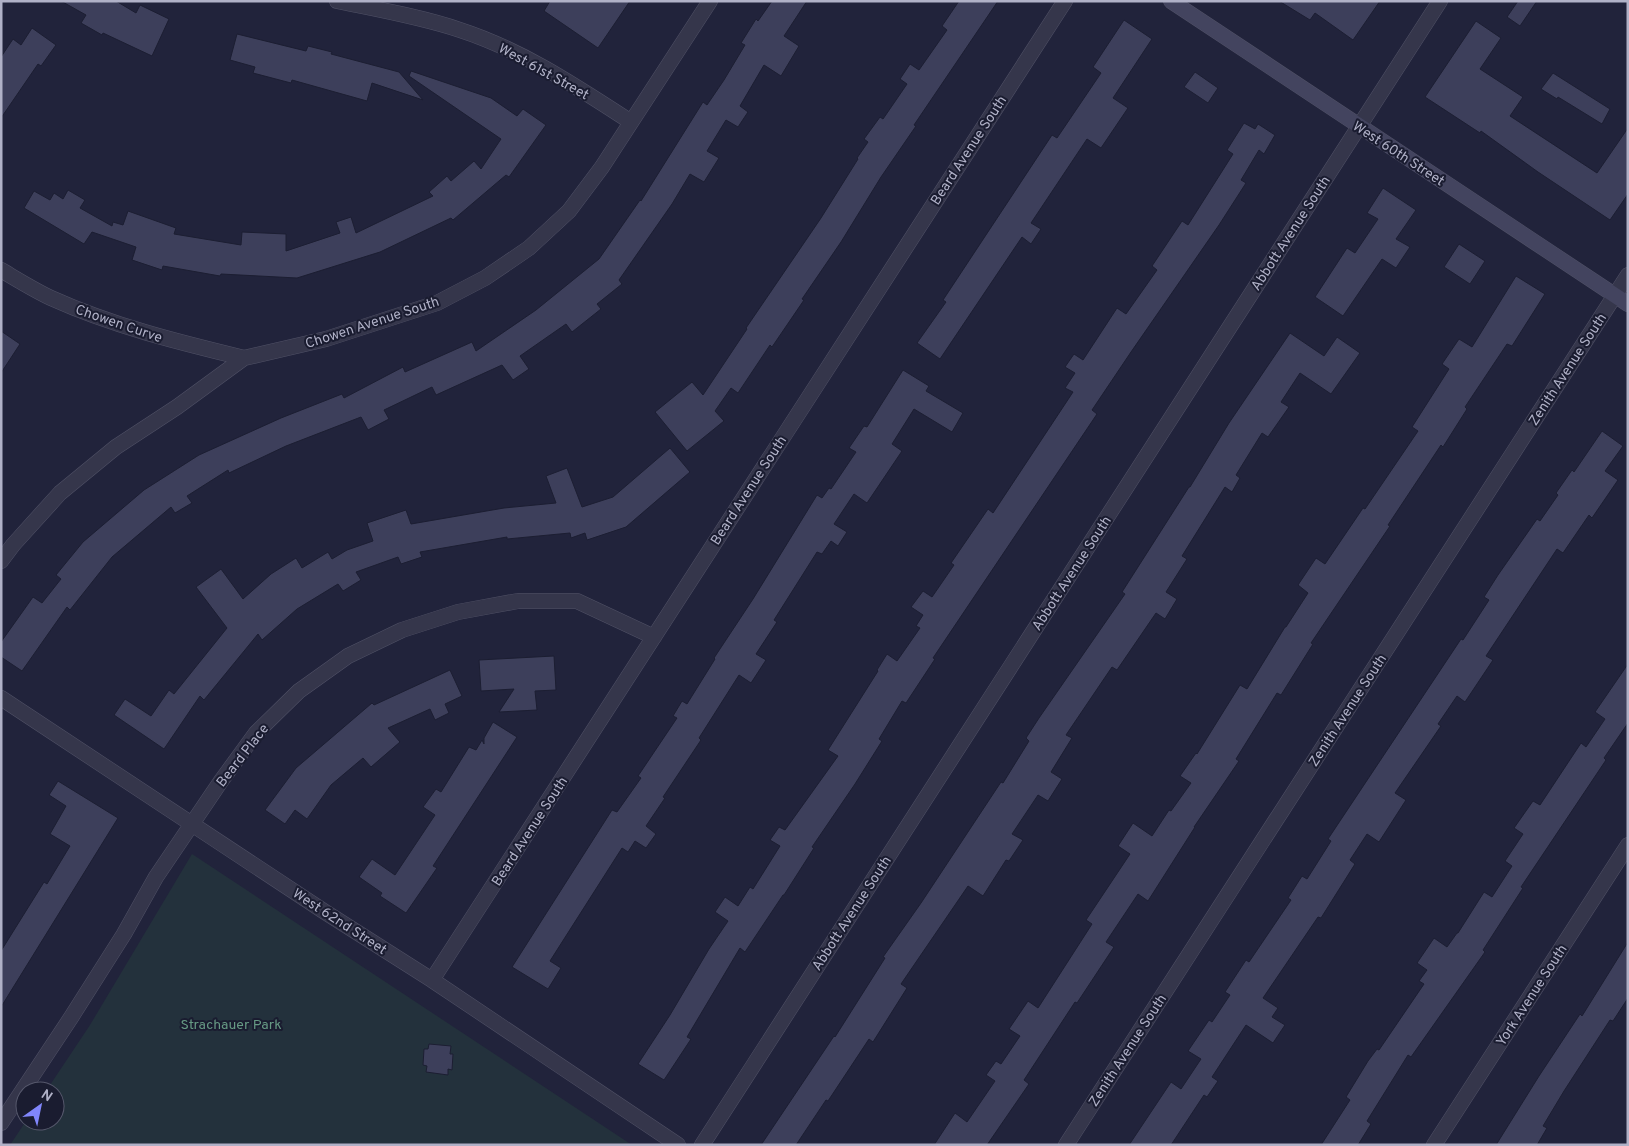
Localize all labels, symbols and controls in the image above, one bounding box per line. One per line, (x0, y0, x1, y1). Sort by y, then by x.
street label: West 61st Street (495, 40, 591, 104)
street label: Beard Avenue South (928, 93, 1011, 209)
street label: West 60th Street (1349, 118, 1447, 190)
street label: Abbott Avenue South (1248, 173, 1335, 294)
street label: Chowen Avenue South (303, 294, 442, 353)
street label: Chowen Curve (73, 302, 164, 347)
street label: Zenith Avenue South (1526, 311, 1611, 429)
street label: Beard Avenue South (708, 433, 791, 549)
street label: Abbott Avenue South (1029, 513, 1116, 634)
street label: Zenith Avenue South (1306, 652, 1391, 770)
street label: Beard Place (213, 721, 273, 791)
street label: Beard Avenue South (489, 774, 572, 890)
street label: Abbott Avenue South (809, 853, 896, 974)
street label: West 62nd Street (289, 886, 389, 959)
street label: York Avenue South (1493, 942, 1571, 1050)
street label: Zenith Avenue South (1086, 992, 1171, 1110)
park label: Strachauer Park (180, 1017, 282, 1034)
north arrow (15, 1081, 65, 1131)
text: N (37, 1086, 55, 1106)

